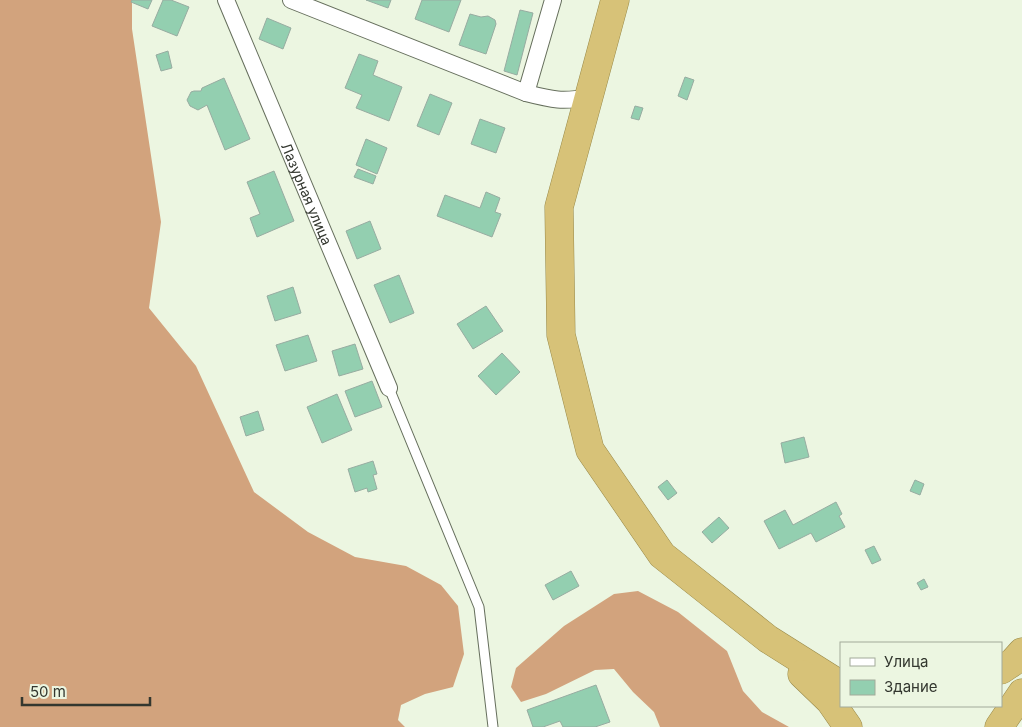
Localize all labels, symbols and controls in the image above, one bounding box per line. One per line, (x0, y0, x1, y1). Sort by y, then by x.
street label: Лазурная улица (278, 140, 336, 247)
legend (840, 642, 1002, 707)
text: Улица (884, 652, 928, 671)
scale bar (22, 674, 150, 706)
text: Здание (884, 677, 938, 696)
text: 50 m (30, 682, 66, 701)

